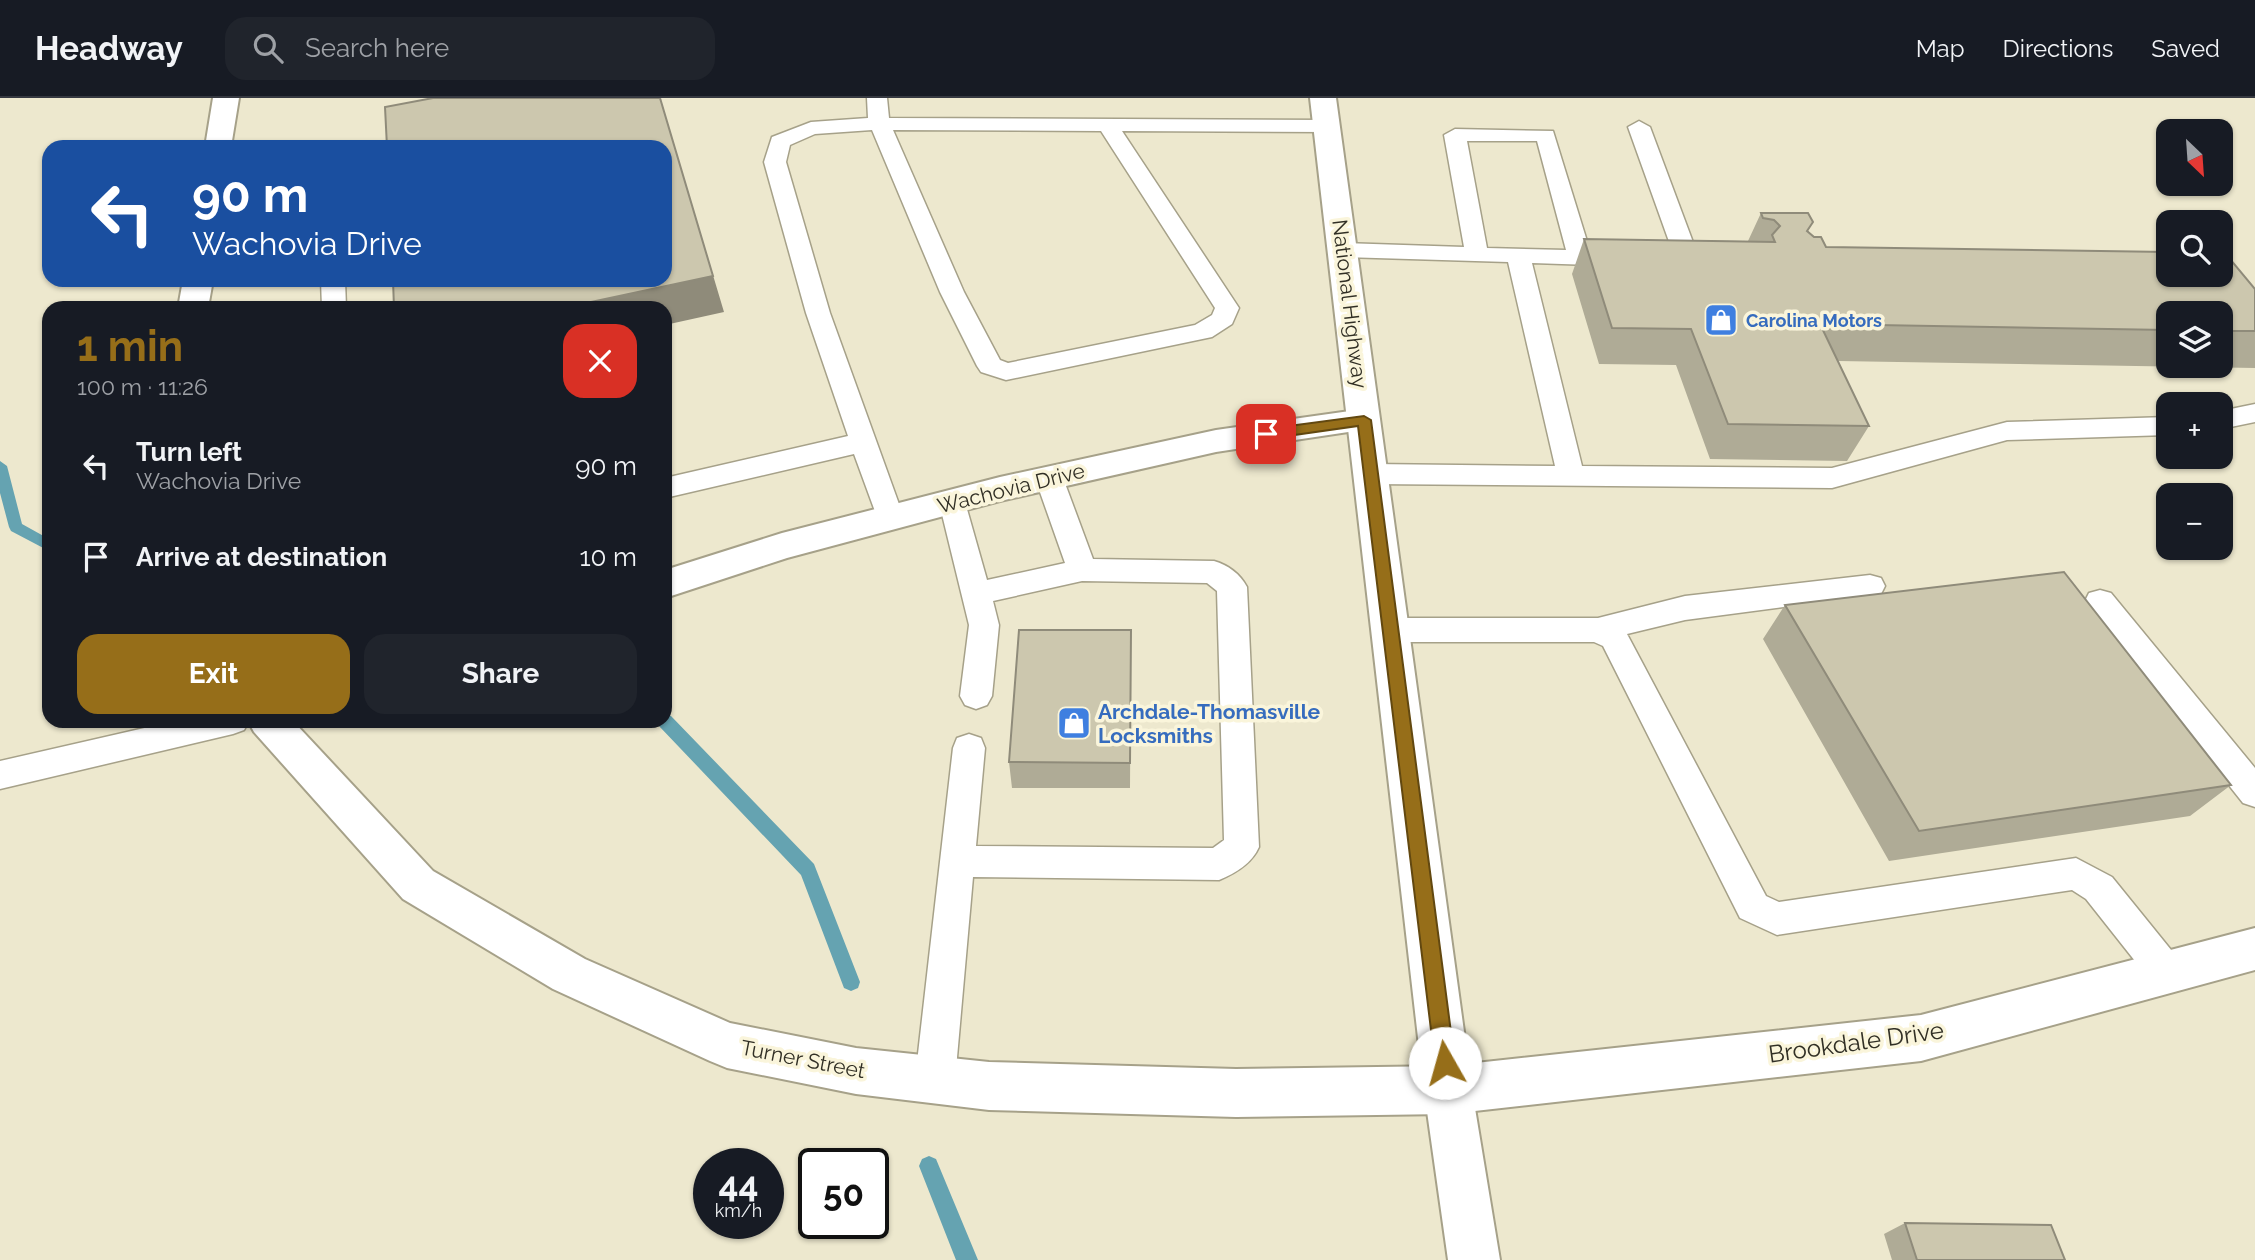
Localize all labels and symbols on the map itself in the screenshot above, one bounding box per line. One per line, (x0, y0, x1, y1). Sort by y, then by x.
north arrow (2156, 119, 2233, 196)
street label: National Highway (1327, 218, 1373, 390)
shop icon: Carolina Motors (1702, 301, 1740, 339)
place label: Carolina Motors (1746, 310, 1882, 331)
pin (1236, 404, 1296, 464)
street label: Wachovia Drive (935, 458, 1087, 518)
place label: Archdale-Thomasville Locksmiths (1098, 699, 1320, 748)
shop icon: Archdale-Thomasville Locksmiths (1055, 704, 1093, 742)
street label: Brookdale Drive (1766, 1015, 1946, 1069)
position arrow (1408, 1026, 1482, 1100)
street label: Turner Street (739, 1035, 867, 1083)
speed limit sign: 50 (798, 1148, 889, 1239)

